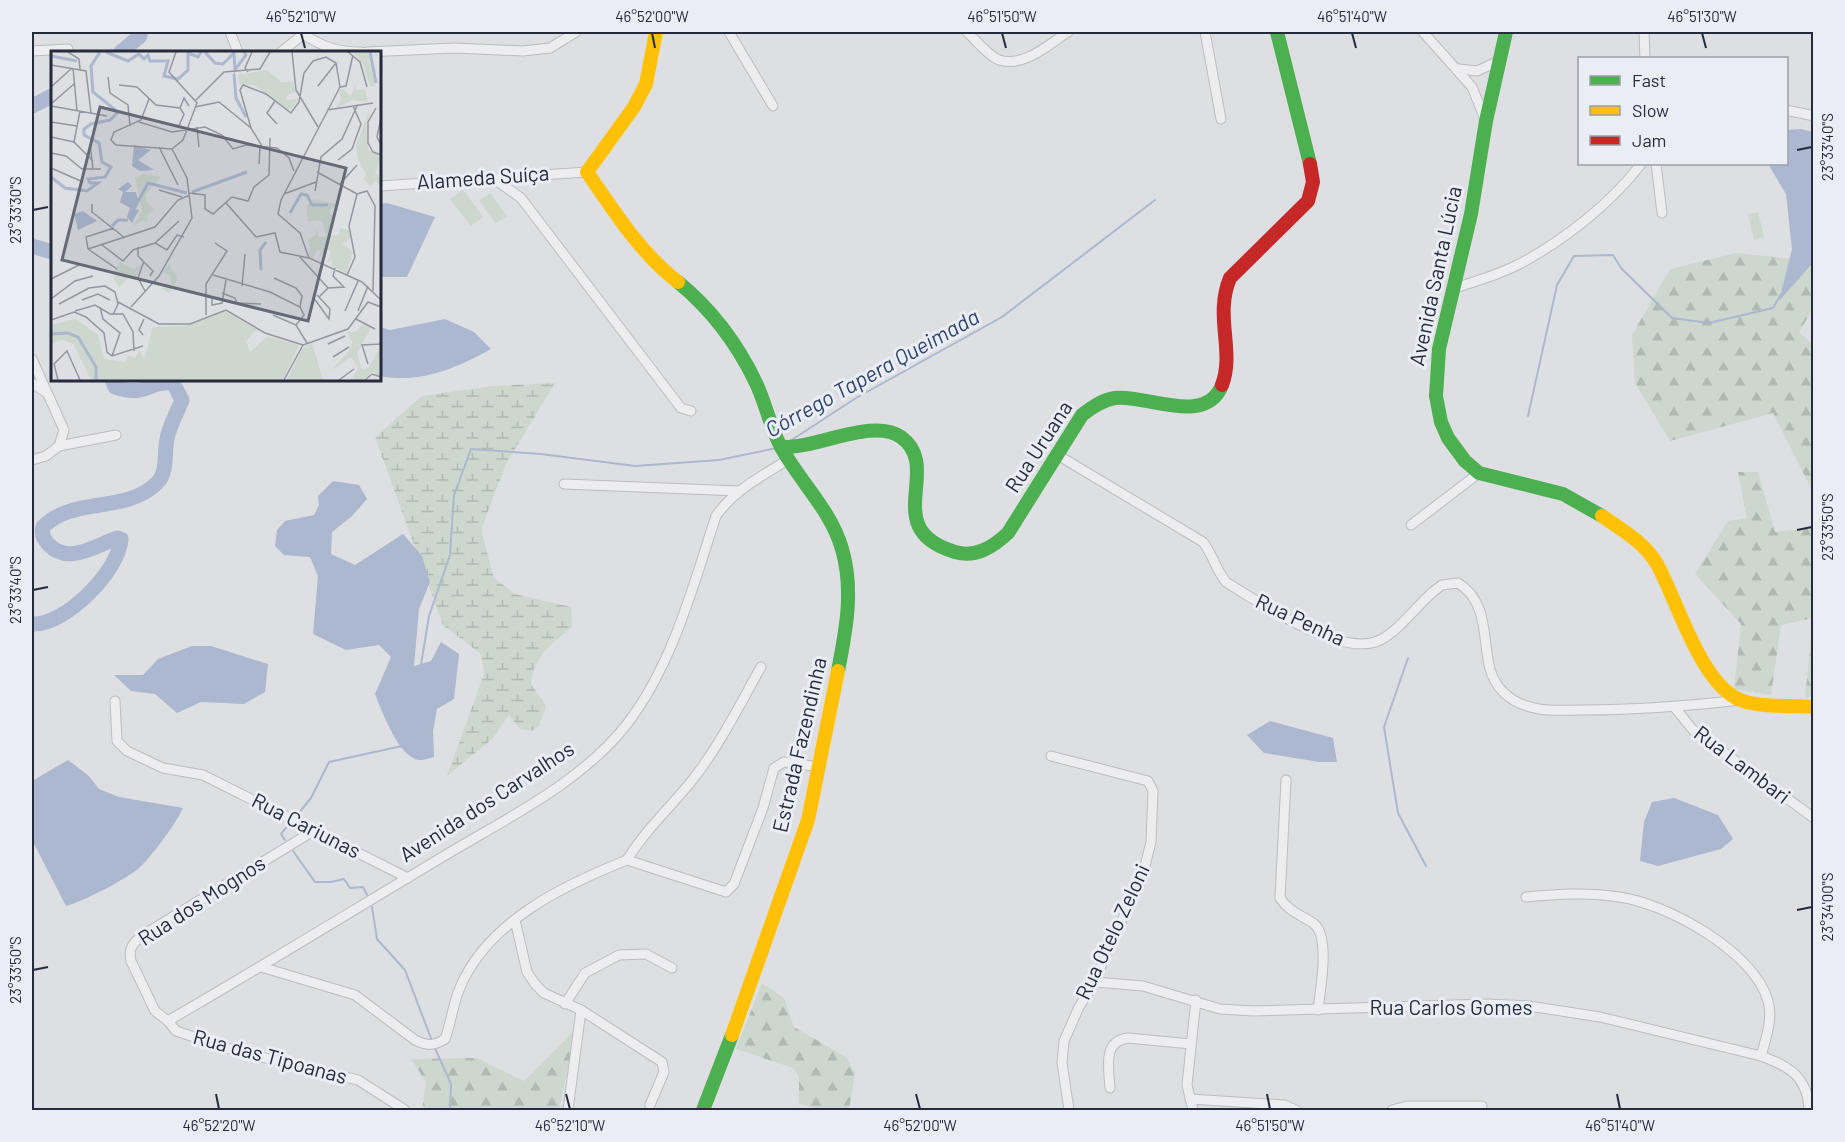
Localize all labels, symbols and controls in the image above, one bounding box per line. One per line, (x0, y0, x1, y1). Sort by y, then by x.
text: 46°52'10"W (266, 7, 336, 25)
text: 46°52'00"W (615, 7, 689, 25)
text: 46°51'50"W (967, 7, 1037, 25)
text: 46°51'40"W (1317, 7, 1387, 25)
text: 46°51'30"W (1667, 7, 1737, 25)
inset map (51, 51, 381, 381)
legend (1578, 57, 1788, 165)
text: Fast (1632, 69, 1666, 91)
text: Slow (1632, 99, 1669, 121)
text: 23°33'40"S (1818, 113, 1836, 181)
text: Jam (1632, 129, 1666, 151)
street label: Alameda Suíça (416, 159, 550, 194)
text: 23°33'30"S (6, 176, 24, 244)
street label: Avenida Santa Lúcia (1403, 184, 1466, 368)
water label: Córrego Tapera Queimada (760, 302, 983, 442)
street label: Rua Uruana (999, 396, 1077, 497)
text: 23°33'50"S (1818, 493, 1836, 561)
text: 23°33'40"S (6, 556, 24, 624)
street label: Rua Penha (1252, 587, 1349, 650)
street label: Estrada Fazendinha (766, 655, 831, 835)
street label: Rua Lambari (1690, 719, 1796, 808)
street label: Avenida dos Carvalhos (394, 735, 578, 866)
street label: Rua Cariunas (248, 787, 365, 863)
street label: Rua dos Mognos (133, 849, 269, 950)
street label: Rua Otelo Zeloni (1069, 860, 1154, 1003)
text: 23°34'00"S (1818, 873, 1836, 941)
text: 23°33'50"S (6, 936, 24, 1004)
street label: Rua Carlos Gomes (1369, 994, 1533, 1019)
street label: Rua das Tipoanas (191, 1023, 350, 1088)
text: 46°52'20"W (182, 1116, 256, 1134)
text: 46°52'10"W (535, 1116, 605, 1134)
text: 46°52'00"W (883, 1116, 957, 1134)
text: 46°51'50"W (1235, 1116, 1305, 1134)
text: 46°51'40"W (1585, 1116, 1655, 1134)

